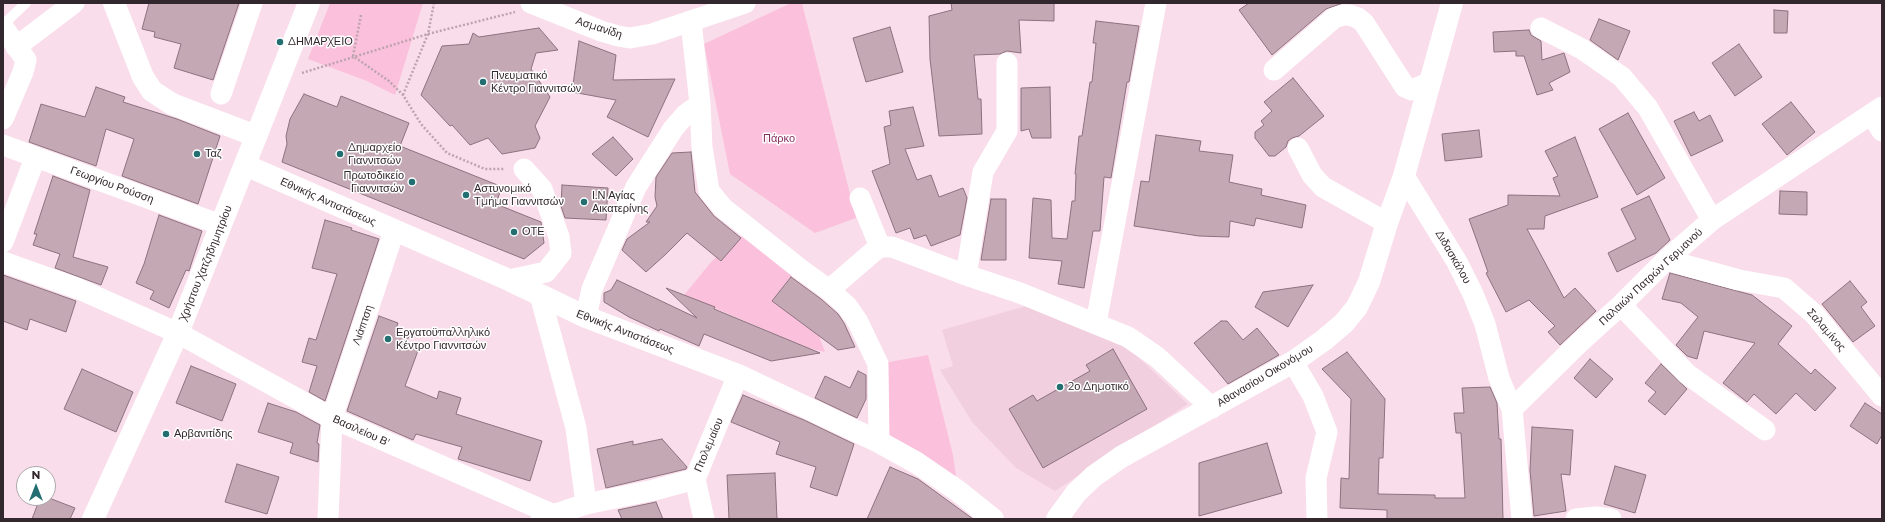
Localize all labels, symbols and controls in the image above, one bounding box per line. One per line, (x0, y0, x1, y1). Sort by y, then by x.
street label: Ασμανίδη (574, 14, 624, 42)
place label: ΔΗΜΑΡΧΕΙΟ (288, 35, 353, 49)
marker: ΔΗΜΑΡΧΕΙΟ (275, 37, 285, 47)
place label: Πνευματικό Κέντρο Γιαννιτσών (491, 69, 581, 95)
marker: Πνευματικό Κέντρο Γιαννιτσών (478, 77, 488, 87)
park label: Πάρκο (763, 132, 795, 146)
place label: Δημαρχείο Γιαννιτσών (348, 141, 401, 167)
place label: Ταζ (205, 147, 222, 161)
marker: Ταζ (192, 149, 202, 159)
marker: Δημαρχείο Γιαννιτσών (335, 149, 345, 159)
street label: Γεωργίου Ρούσση (68, 164, 156, 206)
place label: Πρωτοδικείο Γιαννιτσών (344, 169, 404, 195)
street label: Εθνικής Αντιστάσεως (278, 175, 378, 229)
marker: Πρωτοδικείο Γιαννιτσών (407, 177, 417, 187)
place label: Αστυνομικό Τμήμα Γιαννιτσών (474, 182, 564, 208)
place label: Ι.Ν Αγίας Αικατερίνης (592, 189, 648, 215)
marker: Αστυνομικό Τμήμα Γιαννιτσών (461, 190, 471, 200)
marker: Ι.Ν Αγίας Αικατερίνης (579, 197, 589, 207)
street label: Χρήστου Χατζηδημητρίου (177, 203, 235, 323)
place label: ΟΤΕ (522, 225, 545, 239)
street label: Παλαιών Πατρών Γερμανού (1597, 226, 1705, 328)
marker: ΟΤΕ (509, 227, 519, 237)
street label: Διδασκάλου (1432, 228, 1474, 286)
street label: Λιάπτση (350, 303, 376, 347)
street label: Σαλαμίνος (1804, 306, 1848, 354)
street label: Εθνικής Αντιστάσεως (574, 307, 676, 357)
place label: Εργατοϋπαλληλικό Κέντρο Γιαννιτσών (396, 326, 490, 352)
marker: Εργατοϋπαλληλικό Κέντρο Γιαννιτσών (383, 334, 393, 344)
street label: Αθανασίου Οικονόμου (1215, 342, 1315, 410)
place label: 2ο Δημοτικό (1068, 380, 1129, 394)
marker: 2ο Δημοτικό (1055, 382, 1065, 392)
street label: Βασιλείου Β' (331, 413, 391, 449)
street label: Πτολεμαίου (692, 416, 726, 474)
place label: Αρβανιτίδης (174, 427, 233, 441)
marker: Αρβανιτίδης (161, 429, 171, 439)
north arrow (16, 466, 56, 506)
text: N (32, 468, 40, 482)

